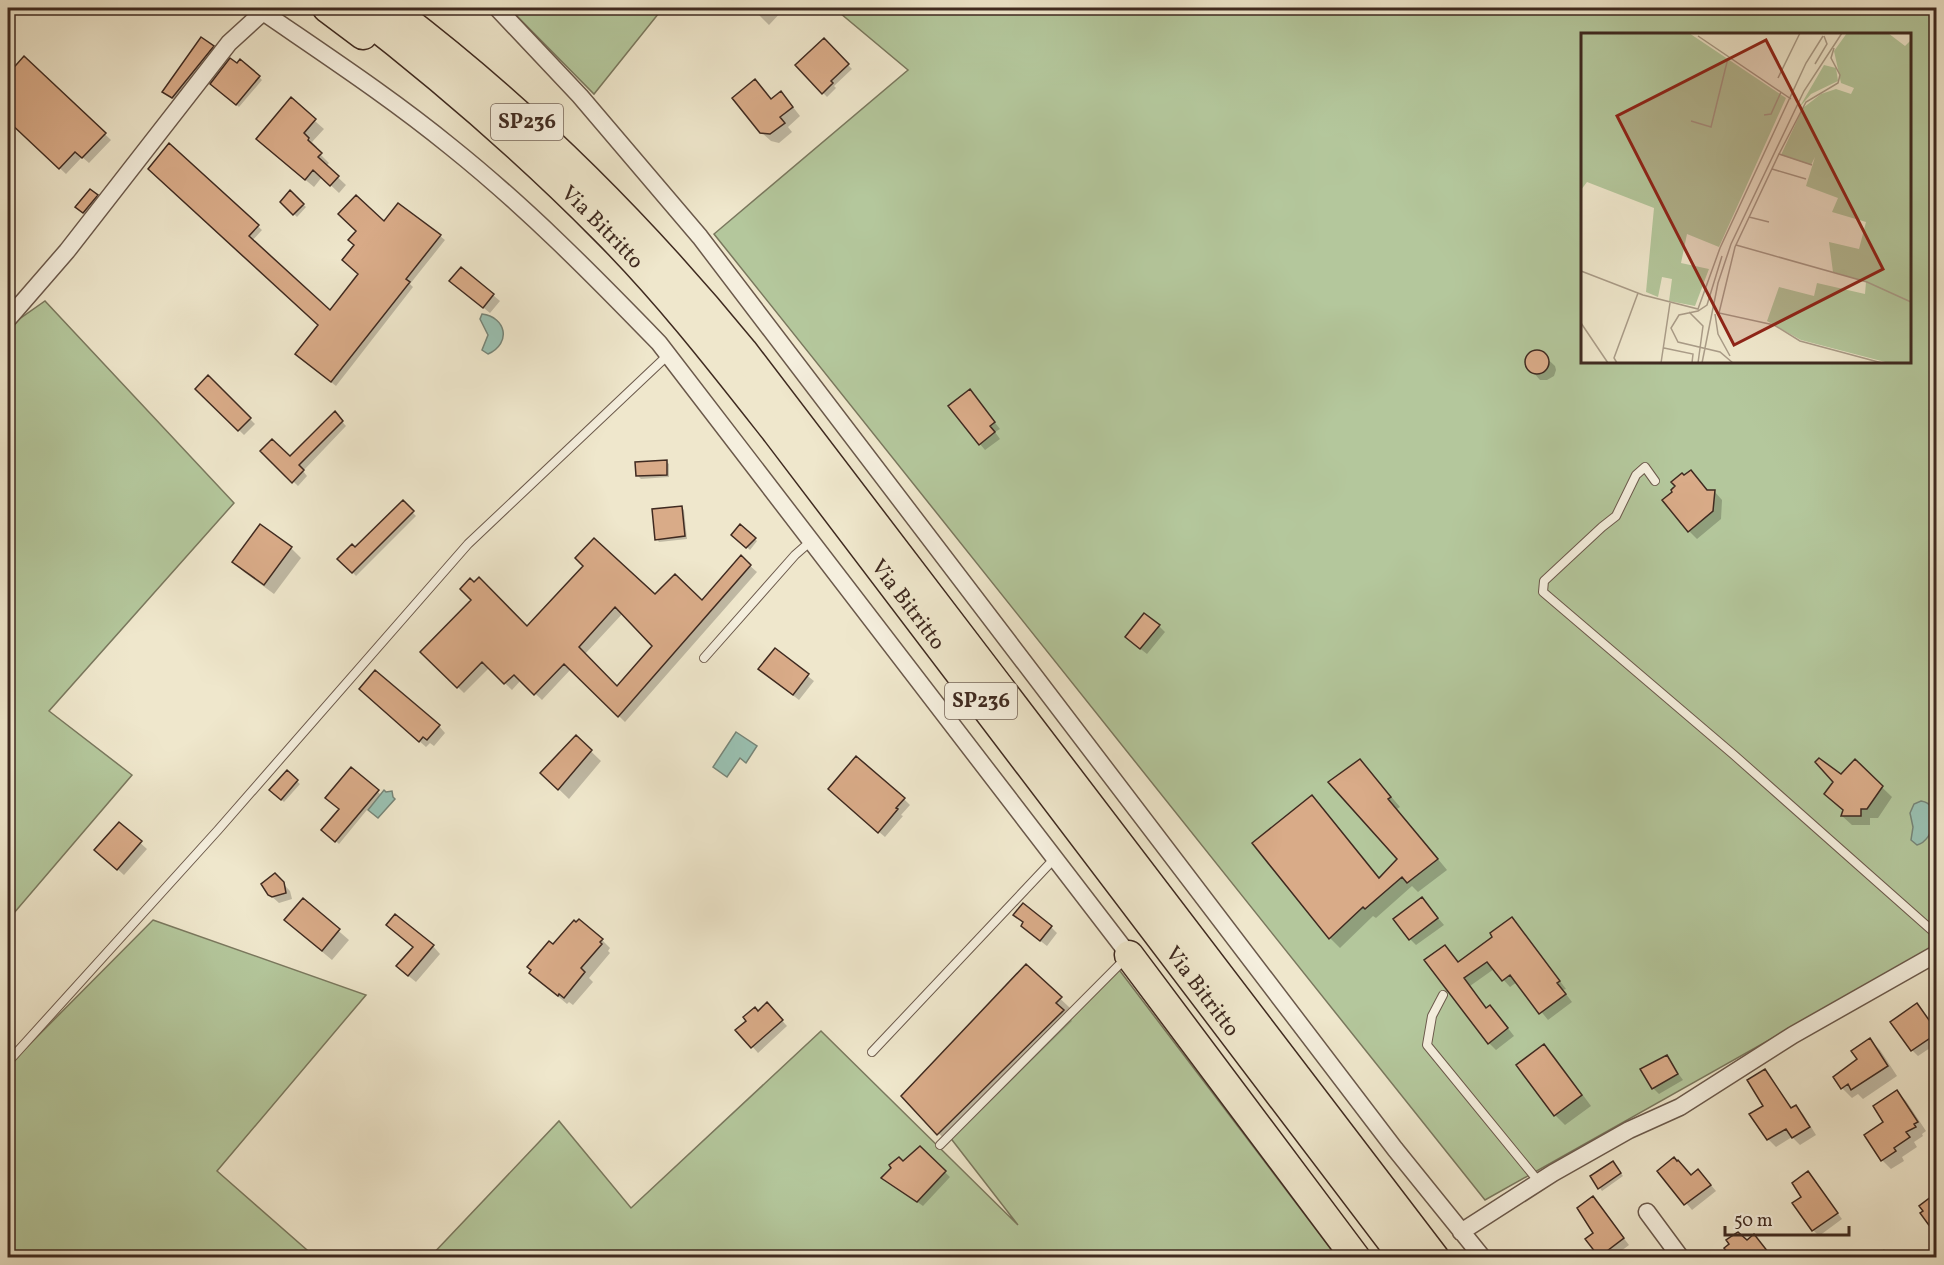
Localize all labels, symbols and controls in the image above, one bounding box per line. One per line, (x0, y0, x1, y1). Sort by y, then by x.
inset map (1581, 33, 1911, 363)
road number: SP236 (491, 104, 563, 140)
street label: Via Bitritto (554, 179, 651, 276)
street label: Via Bitritto (863, 553, 952, 657)
road number: SP236 (945, 683, 1017, 719)
street label: Via Bitritto (1157, 940, 1246, 1044)
scale bar (1725, 1199, 1850, 1237)
text: 50 m (1734, 1209, 1773, 1234)

